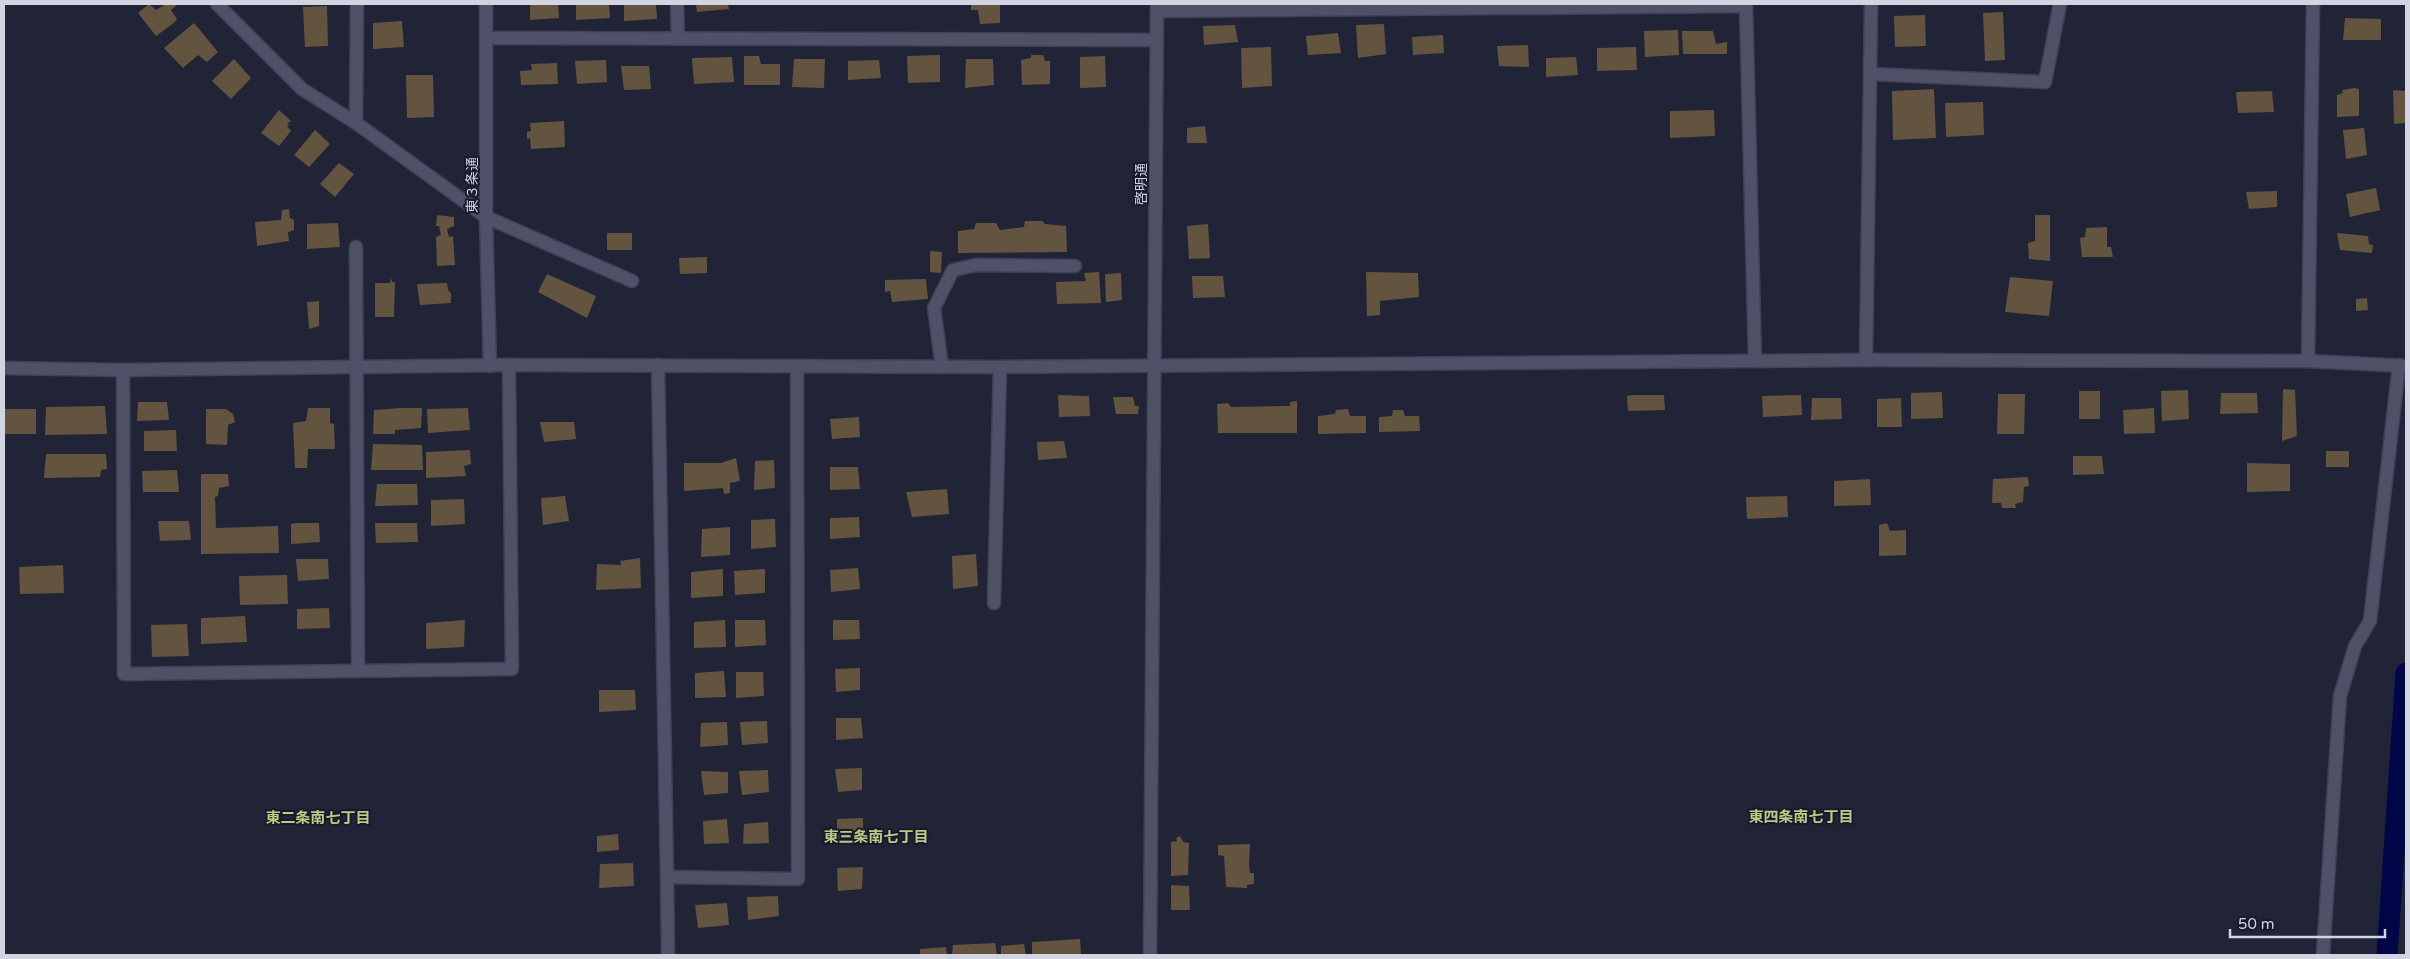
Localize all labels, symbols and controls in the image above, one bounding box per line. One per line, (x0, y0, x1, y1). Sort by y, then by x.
street label: 東３条通 (464, 157, 481, 213)
street label: 啓明通 (1133, 163, 1150, 205)
district label: 東四条南七丁目 (1748, 808, 1854, 826)
district label: 東二条南七丁目 (265, 809, 371, 827)
district label: 東三条南七丁目 (823, 828, 929, 846)
scale bar (2230, 906, 2385, 938)
text: 50 m (2238, 915, 2275, 933)

